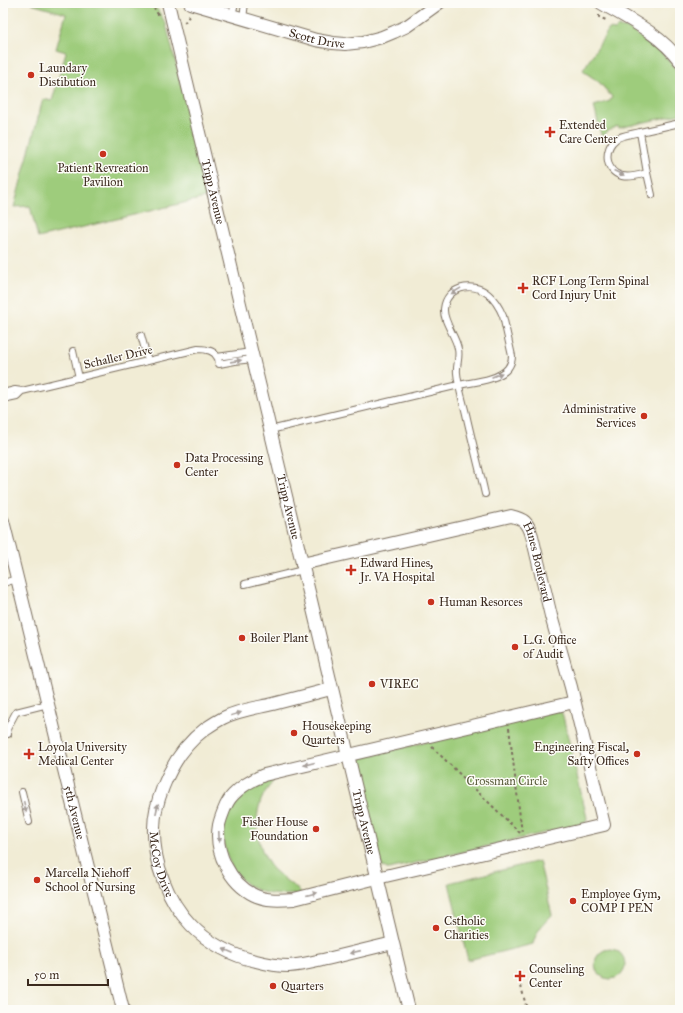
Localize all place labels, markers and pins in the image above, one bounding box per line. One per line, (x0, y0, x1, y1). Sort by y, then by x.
place label: Laundary Distibution (39, 61, 96, 89)
marker: Laundary Distibution (26, 70, 36, 80)
place label: Extended Care Center (559, 118, 618, 146)
marker: Extended Care Center (544, 126, 556, 138)
marker: Patient Revreation Pavilion (98, 149, 108, 159)
place label: Patient Revreation Pavilion (57, 161, 149, 189)
place label: RCF Long Term Spinal Cord Injury Unit (532, 274, 650, 302)
marker: RCF Long Term Spinal Cord Injury Unit (517, 282, 529, 294)
place label: Administrative Services (562, 402, 636, 430)
marker: Administrative Services (639, 411, 649, 421)
place label: Data Processing Center (185, 451, 263, 479)
marker: Data Processing Center (172, 460, 182, 470)
place label: Edward Hines, Jr. VA Hospital (358, 556, 435, 585)
marker: Edward Hines, Jr. VA Hospital (345, 564, 357, 576)
place label: Human Resorces (439, 595, 523, 609)
marker: Human Resorces (426, 597, 436, 607)
place label: Boiler Plant (250, 631, 309, 645)
marker: Boiler Plant (237, 633, 247, 643)
place label: L.G. Office of Audit (523, 633, 577, 661)
marker: L.G. Office of Audit (510, 642, 520, 652)
place label: VIREC (379, 677, 419, 691)
marker: VIREC (367, 679, 377, 689)
place label: Housekeeping Quarters (302, 719, 371, 747)
marker: Housekeeping Quarters (289, 728, 299, 738)
place label: Loyola University Medical Center (38, 740, 127, 768)
place label: Engineering Fiscal, Safty Offices (534, 740, 629, 768)
marker: Loyola University Medical Center (23, 748, 35, 760)
marker: Engineering Fiscal, Safty Offices (632, 749, 642, 759)
place label: Fisher House Foundation (242, 815, 308, 843)
marker: Fisher House Foundation (311, 824, 321, 834)
place label: Marcella Niehoff School of Nursing (45, 866, 135, 895)
marker: Marcella Niehoff School of Nursing (32, 875, 42, 885)
place label: Employee Gym, COMP I PEN (581, 887, 661, 915)
marker: Employee Gym, COMP I PEN (568, 896, 578, 906)
place label: Cstholic Charities (444, 914, 489, 942)
marker: Cstholic Charities (431, 923, 441, 933)
place label: Counseling Center (529, 962, 585, 990)
marker: Counseling Center (514, 970, 526, 982)
place label: Quarters (281, 979, 324, 993)
marker: Quarters (268, 981, 278, 991)

